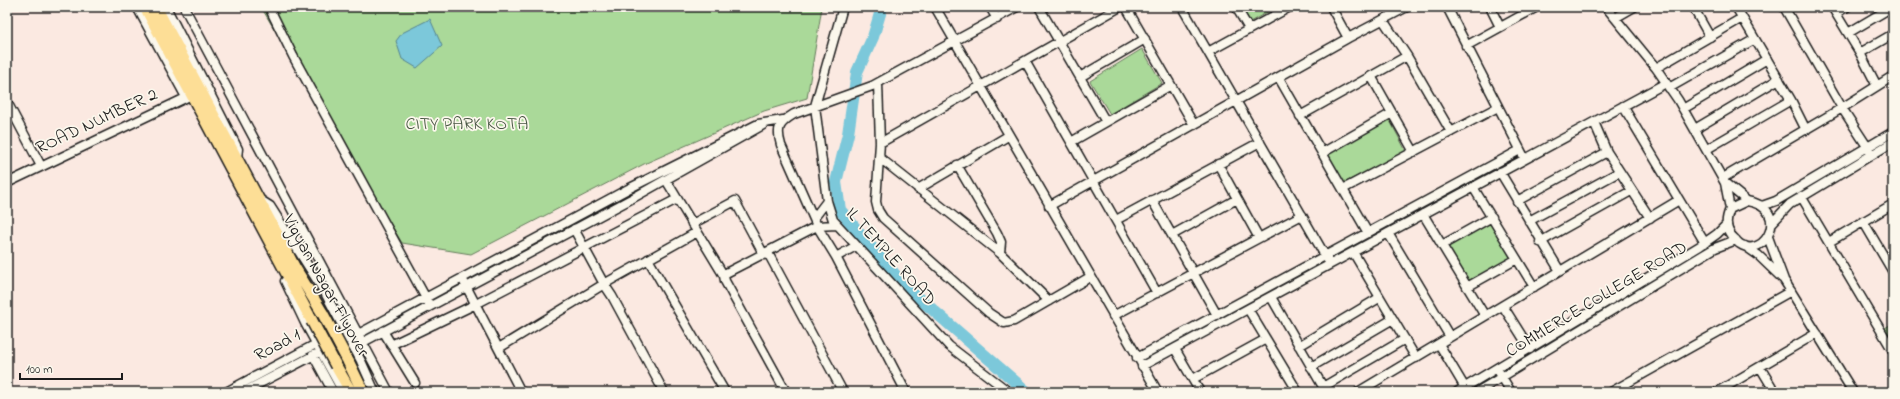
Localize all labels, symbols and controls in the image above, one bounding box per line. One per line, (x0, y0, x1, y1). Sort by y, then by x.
street label: ROAD NUMBER 2 (32, 82, 162, 162)
park label: CITY PARK KOTA (406, 112, 528, 138)
street label: IL TEMPLE ROAD (838, 202, 942, 312)
street label: Vigyan Nagar Flyover (274, 209, 375, 363)
street label: COMMERCE COLLEGE ROAD (1501, 235, 1693, 365)
street label: Road 1 (250, 323, 306, 369)
scale bar (20, 355, 122, 381)
text: 100 m (26, 361, 53, 379)

